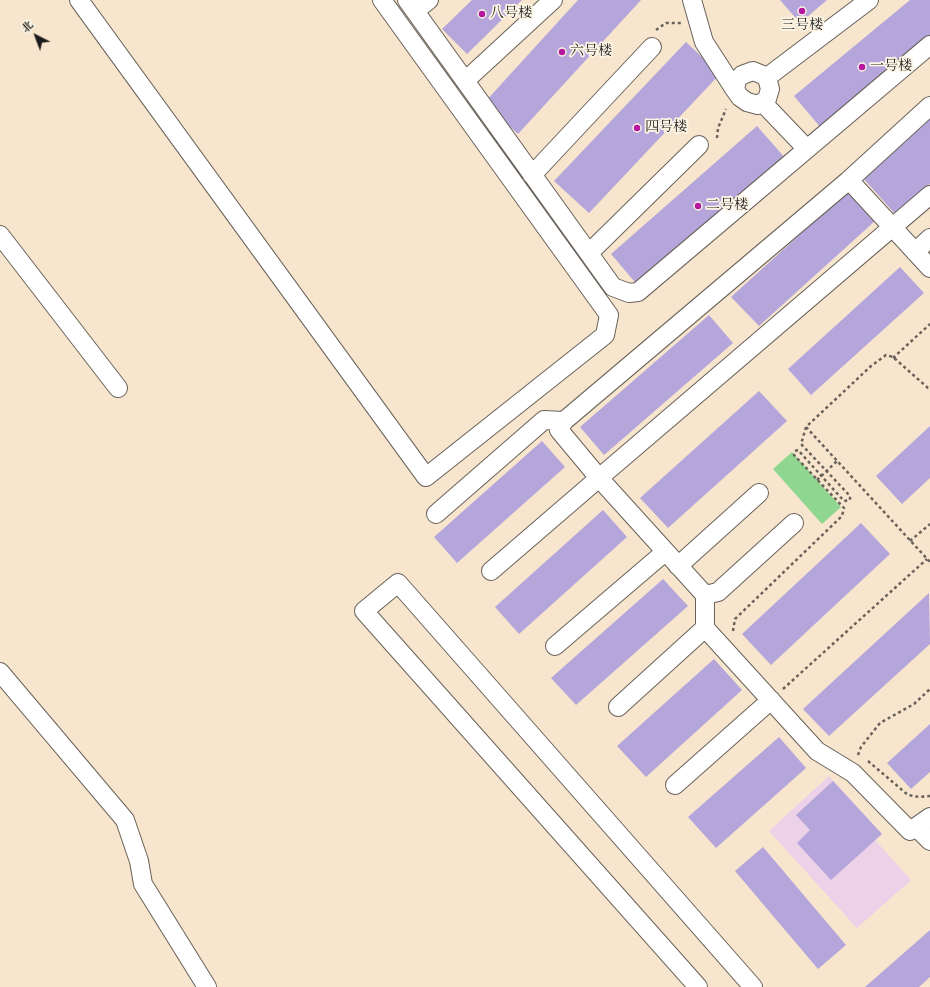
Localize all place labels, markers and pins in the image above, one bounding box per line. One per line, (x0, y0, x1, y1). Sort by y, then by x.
place label: 八号楼 (490, 6, 532, 22)
marker: 三号楼 (797, 6, 807, 16)
marker: 八号楼 (477, 9, 487, 19)
place label: 三号楼 (781, 18, 823, 34)
place label: 六号楼 (570, 44, 612, 60)
marker: 六号楼 (557, 47, 567, 57)
place label: 一号楼 (870, 59, 912, 75)
marker: 一号楼 (857, 62, 867, 72)
place label: 四号楼 (645, 120, 687, 136)
marker: 四号楼 (632, 123, 642, 133)
place label: 二号楼 (706, 198, 748, 214)
marker: 二号楼 (693, 201, 703, 211)

